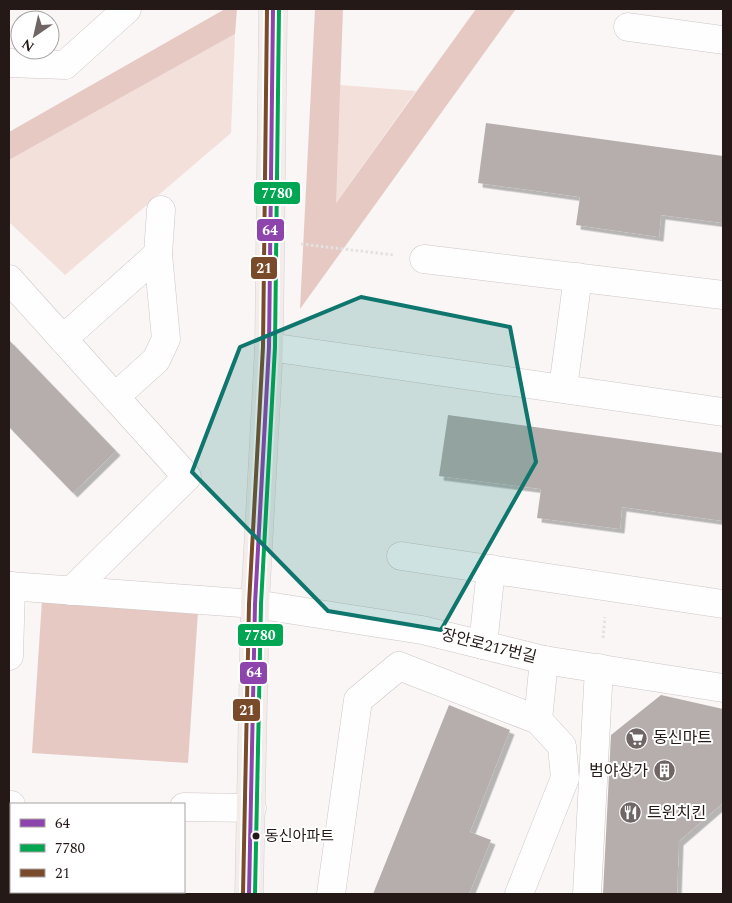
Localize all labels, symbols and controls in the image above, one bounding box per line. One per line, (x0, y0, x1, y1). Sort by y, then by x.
north arrow (10, 10, 60, 60)
text: N (17, 33, 39, 57)
line badge: 7780 (253, 181, 301, 205)
text: 7780 (261, 183, 293, 204)
line badge: 64 (256, 218, 285, 242)
text: 64 (262, 220, 278, 241)
line badge: 21 (250, 256, 278, 280)
text: 21 (256, 258, 272, 279)
line badge: 7780 (237, 623, 284, 647)
street label: 장안로217번길 (439, 623, 539, 669)
text: 7780 (244, 625, 276, 646)
line badge: 64 (239, 661, 268, 685)
text: 64 (246, 662, 262, 683)
line badge: 21 (232, 698, 261, 722)
text: 21 (239, 700, 255, 721)
supermarket icon: 동신마트 (625, 726, 649, 750)
place label: 동신마트 (653, 726, 712, 750)
place label: 범야상가 (589, 759, 648, 783)
building icon: 범야상가 (652, 759, 676, 783)
restaurant icon: 트윈치킨 (619, 801, 643, 825)
place label: 트윈치킨 (647, 801, 706, 825)
legend (10, 803, 185, 893)
text: 64 (55, 812, 71, 835)
place label: 동신아파트 (265, 825, 334, 848)
marker: 동신아파트 (251, 831, 261, 841)
text: 7780 (55, 837, 85, 860)
text: 21 (55, 862, 70, 885)

